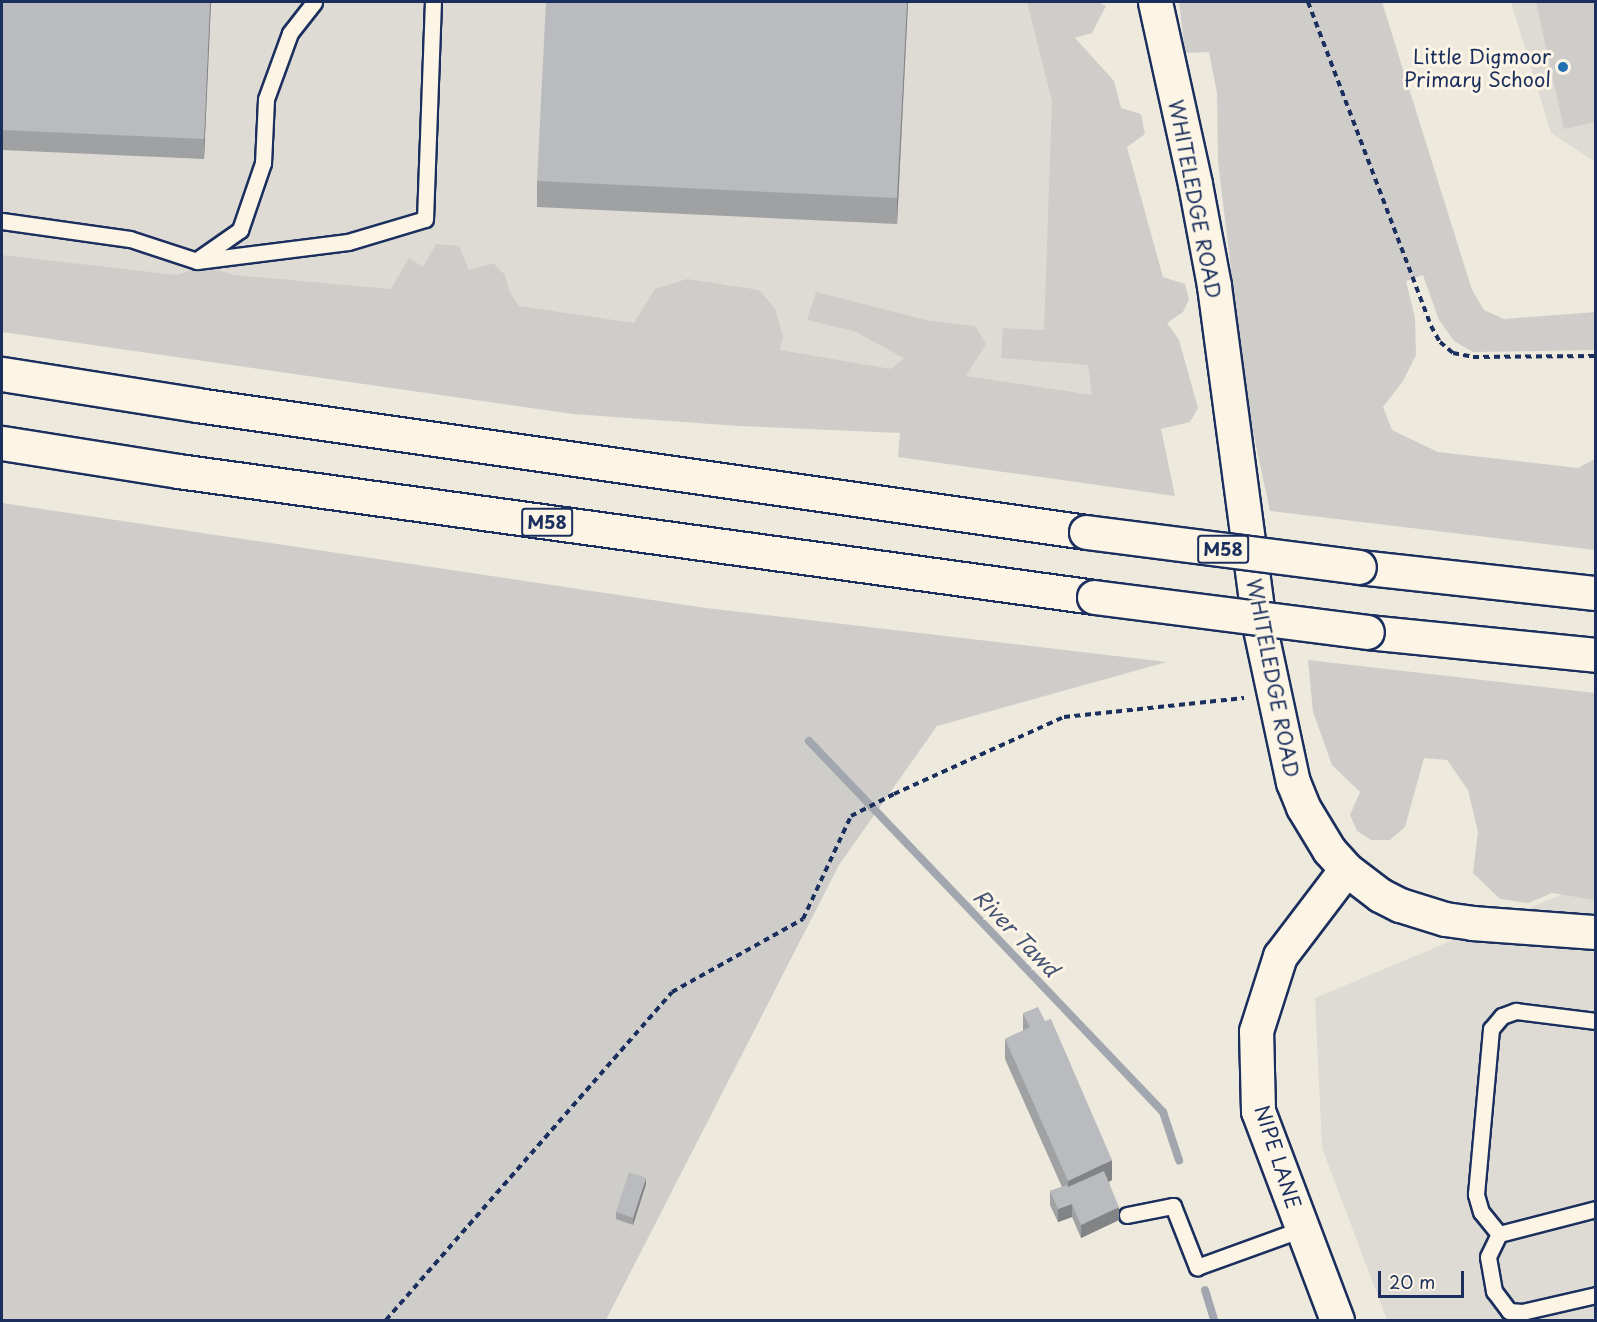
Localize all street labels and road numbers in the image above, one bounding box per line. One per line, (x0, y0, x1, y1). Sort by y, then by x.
street label: WHITELEDGE ROAD (1164, 97, 1226, 301)
road number: M58 (520, 507, 574, 537)
road number: M58 (1196, 534, 1250, 564)
street label: WHITELEDGE ROAD (1242, 576, 1304, 780)
street label: NIPE LANE (1250, 1102, 1306, 1212)

